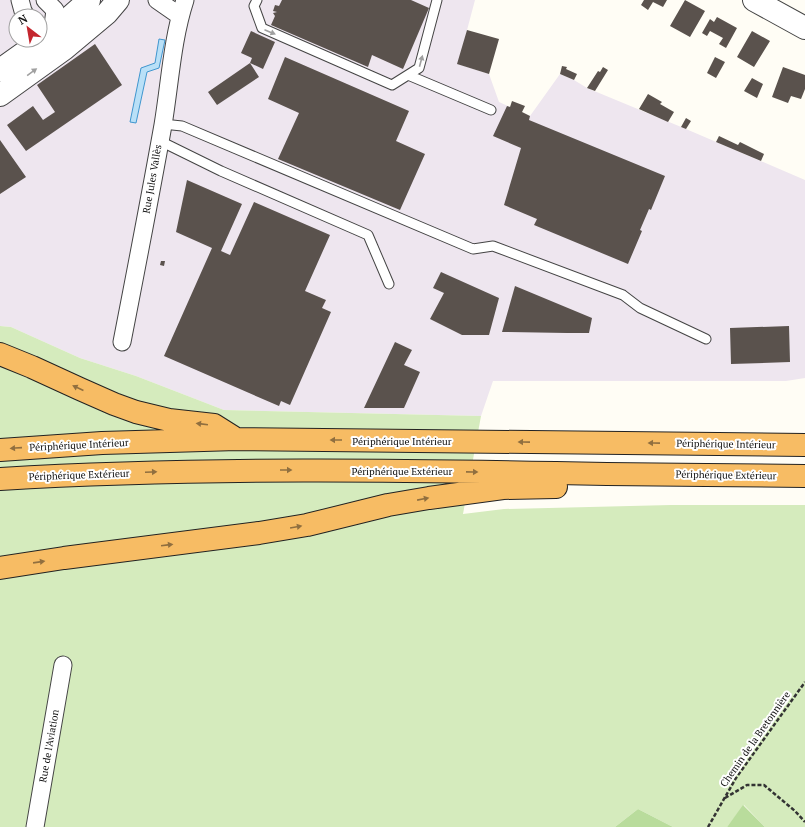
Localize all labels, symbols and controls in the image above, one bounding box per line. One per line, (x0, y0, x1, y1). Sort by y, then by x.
north arrow (8, 8, 48, 48)
text: N (16, 11, 31, 28)
one-way arrow (264, 29, 276, 35)
one-way arrow (418, 55, 424, 67)
one-way arrow (26, 68, 37, 76)
street label: Rue Jules Vallès (140, 144, 164, 214)
one-way arrow (72, 385, 84, 391)
one-way arrow (196, 421, 208, 427)
street label: Périphérique Intérieur (352, 435, 452, 448)
street label: Périphérique Intérieur (29, 436, 129, 454)
one-way arrow (329, 437, 342, 443)
street label: Périphérique Intérieur (676, 437, 776, 451)
one-way arrow (517, 439, 530, 445)
one-way arrow (647, 440, 660, 446)
one-way arrow (10, 445, 22, 452)
street label: Périphérique Extérieur (352, 465, 453, 478)
street label: Périphérique Extérieur (28, 467, 130, 483)
one-way arrow (280, 467, 293, 473)
street label: Périphérique Extérieur (675, 468, 777, 482)
one-way arrow (145, 469, 158, 475)
one-way arrow (466, 469, 479, 475)
one-way arrow (417, 496, 429, 502)
one-way arrow (290, 523, 302, 529)
one-way arrow (161, 542, 173, 548)
one-way arrow (33, 559, 45, 565)
street label: Chemin de la Bretonnière (717, 689, 793, 789)
street label: Rue de l'Aviation (36, 708, 62, 784)

